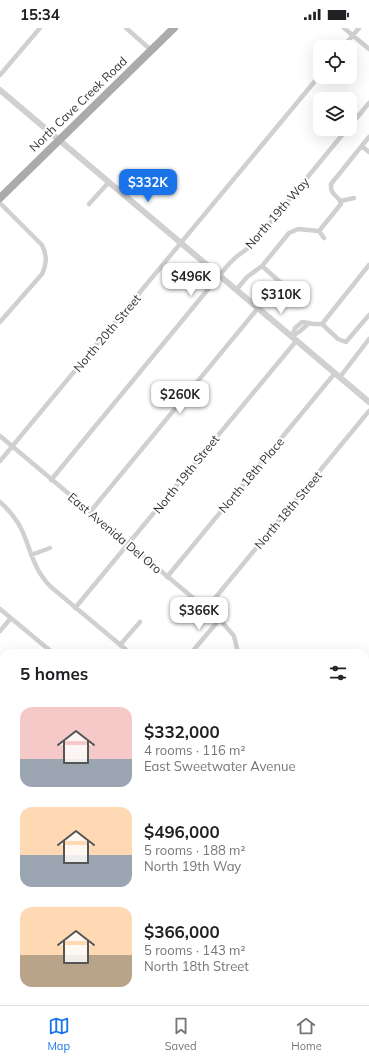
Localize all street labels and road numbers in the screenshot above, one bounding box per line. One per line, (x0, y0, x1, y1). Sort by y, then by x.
street label: North Cave Creek Road (26, 53, 130, 155)
street label: North 19th Way (242, 174, 313, 252)
street label: North 20th Street (70, 291, 144, 375)
street label: North 19th Street (150, 432, 222, 516)
street label: North 18th Place (215, 434, 287, 516)
street label: North 18th Street (251, 468, 325, 552)
street label: East Avenida Del Oro (65, 489, 165, 577)

